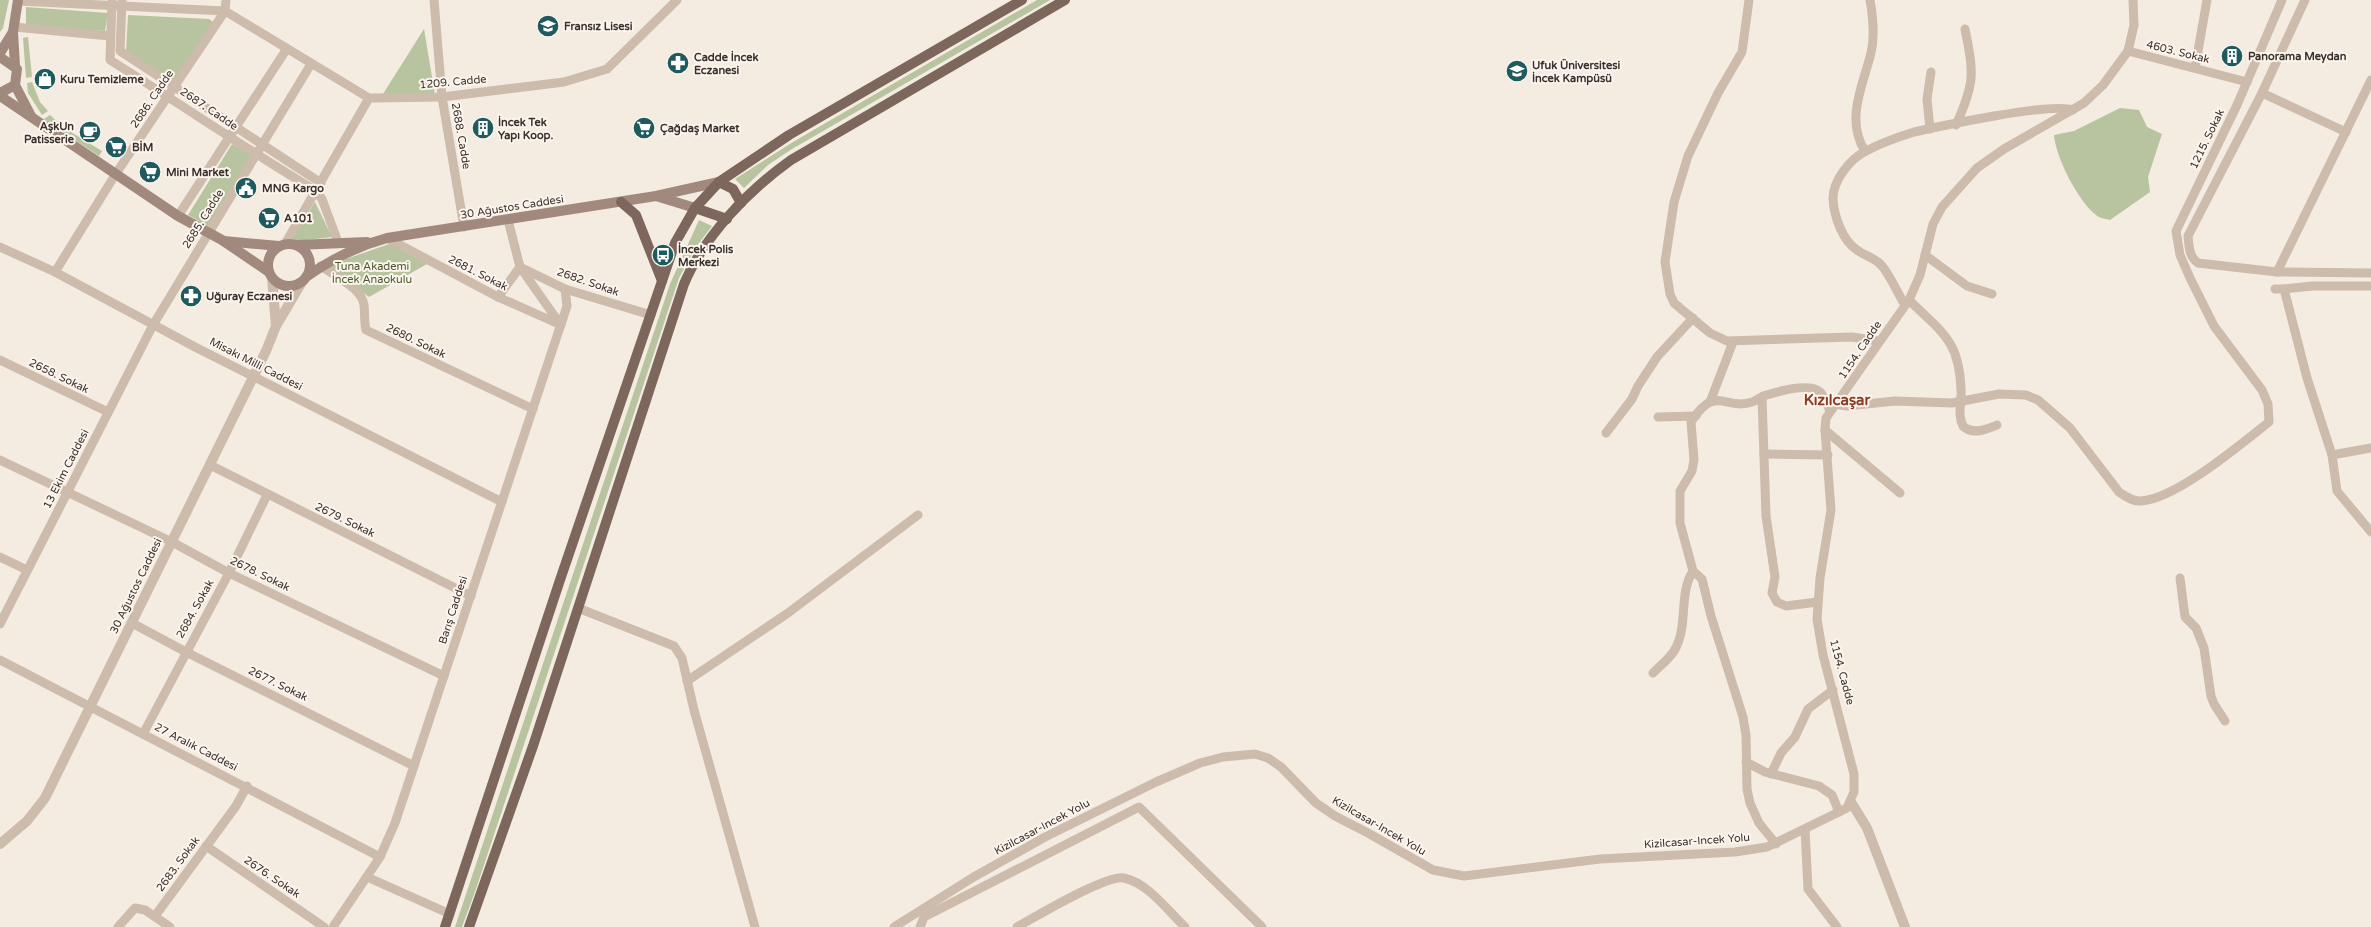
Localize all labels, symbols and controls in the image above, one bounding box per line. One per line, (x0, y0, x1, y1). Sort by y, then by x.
school or university icon: Fransız Lisesi (535, 13, 561, 39)
place label: Fransız Lisesi (564, 20, 633, 33)
street label: 4603. Sokak (2145, 38, 2211, 66)
building icon: Panorama Meydan (2219, 43, 2245, 69)
pharmacy icon: Cadde İncek Eczanesi (665, 50, 691, 76)
place label: Cadde İncek Eczanesi (694, 50, 759, 77)
place label: Panorama Meydan (2248, 50, 2347, 64)
school or university icon: Ufuk Üniversitesi İncek Kampüsü (1504, 58, 1530, 84)
place label: Ufuk Üniversitesi İncek Kampüsü (1532, 58, 1620, 86)
shop icon: Kuru Temizleme (32, 66, 58, 92)
street label: 2686. Cadde (128, 67, 176, 131)
place label: Kuru Temizleme (60, 73, 144, 86)
street label: 1209. Cadde (419, 73, 487, 91)
street label: 2687. Cadde (178, 85, 240, 133)
street label: 2688. Cadde (449, 102, 473, 170)
street label: 1215. Sokak (2187, 107, 2227, 171)
building icon: İncek Tek Yapı Koop. (470, 115, 496, 141)
place label: İncek Tek Yapı Koop. (498, 115, 553, 143)
supermarket icon: Çağdaş Market (631, 115, 657, 141)
cafe icon: AşkUn Patisserie (77, 119, 103, 145)
place label: AşkUn Patisserie (24, 120, 75, 146)
place label: Çağdaş Market (660, 122, 740, 136)
supermarket icon: BİM (103, 134, 129, 160)
place label: BİM (132, 140, 153, 154)
supermarket icon: Mini Market (137, 159, 163, 185)
place label: Mini Market (166, 166, 230, 179)
public building icon: MNG Kargo (233, 175, 259, 201)
place label: MNG Kargo (262, 182, 324, 196)
street label: 2685. Cadde (180, 187, 226, 251)
street label: 30 Ağustos Caddesi (459, 192, 565, 222)
supermarket icon: A101 (256, 205, 282, 231)
place label: A101 (284, 212, 313, 225)
bus stop icon: İncek Polis Merkezi (650, 242, 676, 268)
place label: İncek Polis Merkezi (678, 242, 734, 269)
street label: 2681. Sokak (446, 252, 510, 294)
park label: Tuna Akademi İncek Anaokulu (332, 260, 412, 286)
street label: 2682. Sokak (555, 265, 621, 299)
pharmacy icon: Uğuray Eczanesi (178, 283, 204, 309)
place label: Uğuray Eczanesi (206, 290, 292, 304)
street label: 1154. Cadde (1836, 318, 1884, 382)
street label: 2680. Sokak (384, 321, 448, 361)
street label: Misakı Milli Caddesi (207, 335, 305, 393)
street label: 2658. Sokak (27, 356, 91, 396)
district label: Kızılcaşar (1804, 391, 1871, 410)
street label: 13 Ekim Caddesi (40, 427, 92, 511)
street label: 2679. Sokak (313, 500, 377, 540)
street label: 30 Ağustos Caddesi (107, 536, 165, 636)
street label: 2678. Sokak (228, 554, 292, 594)
street label: Barış Caddesi (436, 574, 470, 646)
street label: 2684. Sokak (174, 577, 216, 641)
street label: 1154. Cadde (1827, 638, 1857, 706)
street label: 2677. Sokak (246, 664, 310, 704)
street label: 27 Aralık Caddesi (152, 720, 240, 774)
street label: Kizilcasar-Incek Yolu (1330, 794, 1428, 858)
street label: Kizilcasar-Incek Yolu (992, 796, 1092, 858)
street label: Kizilcasar-Incek Yolu (1644, 831, 1750, 851)
street label: 2683. Sokak (154, 834, 202, 894)
street label: 2676. Sokak (241, 853, 303, 901)

